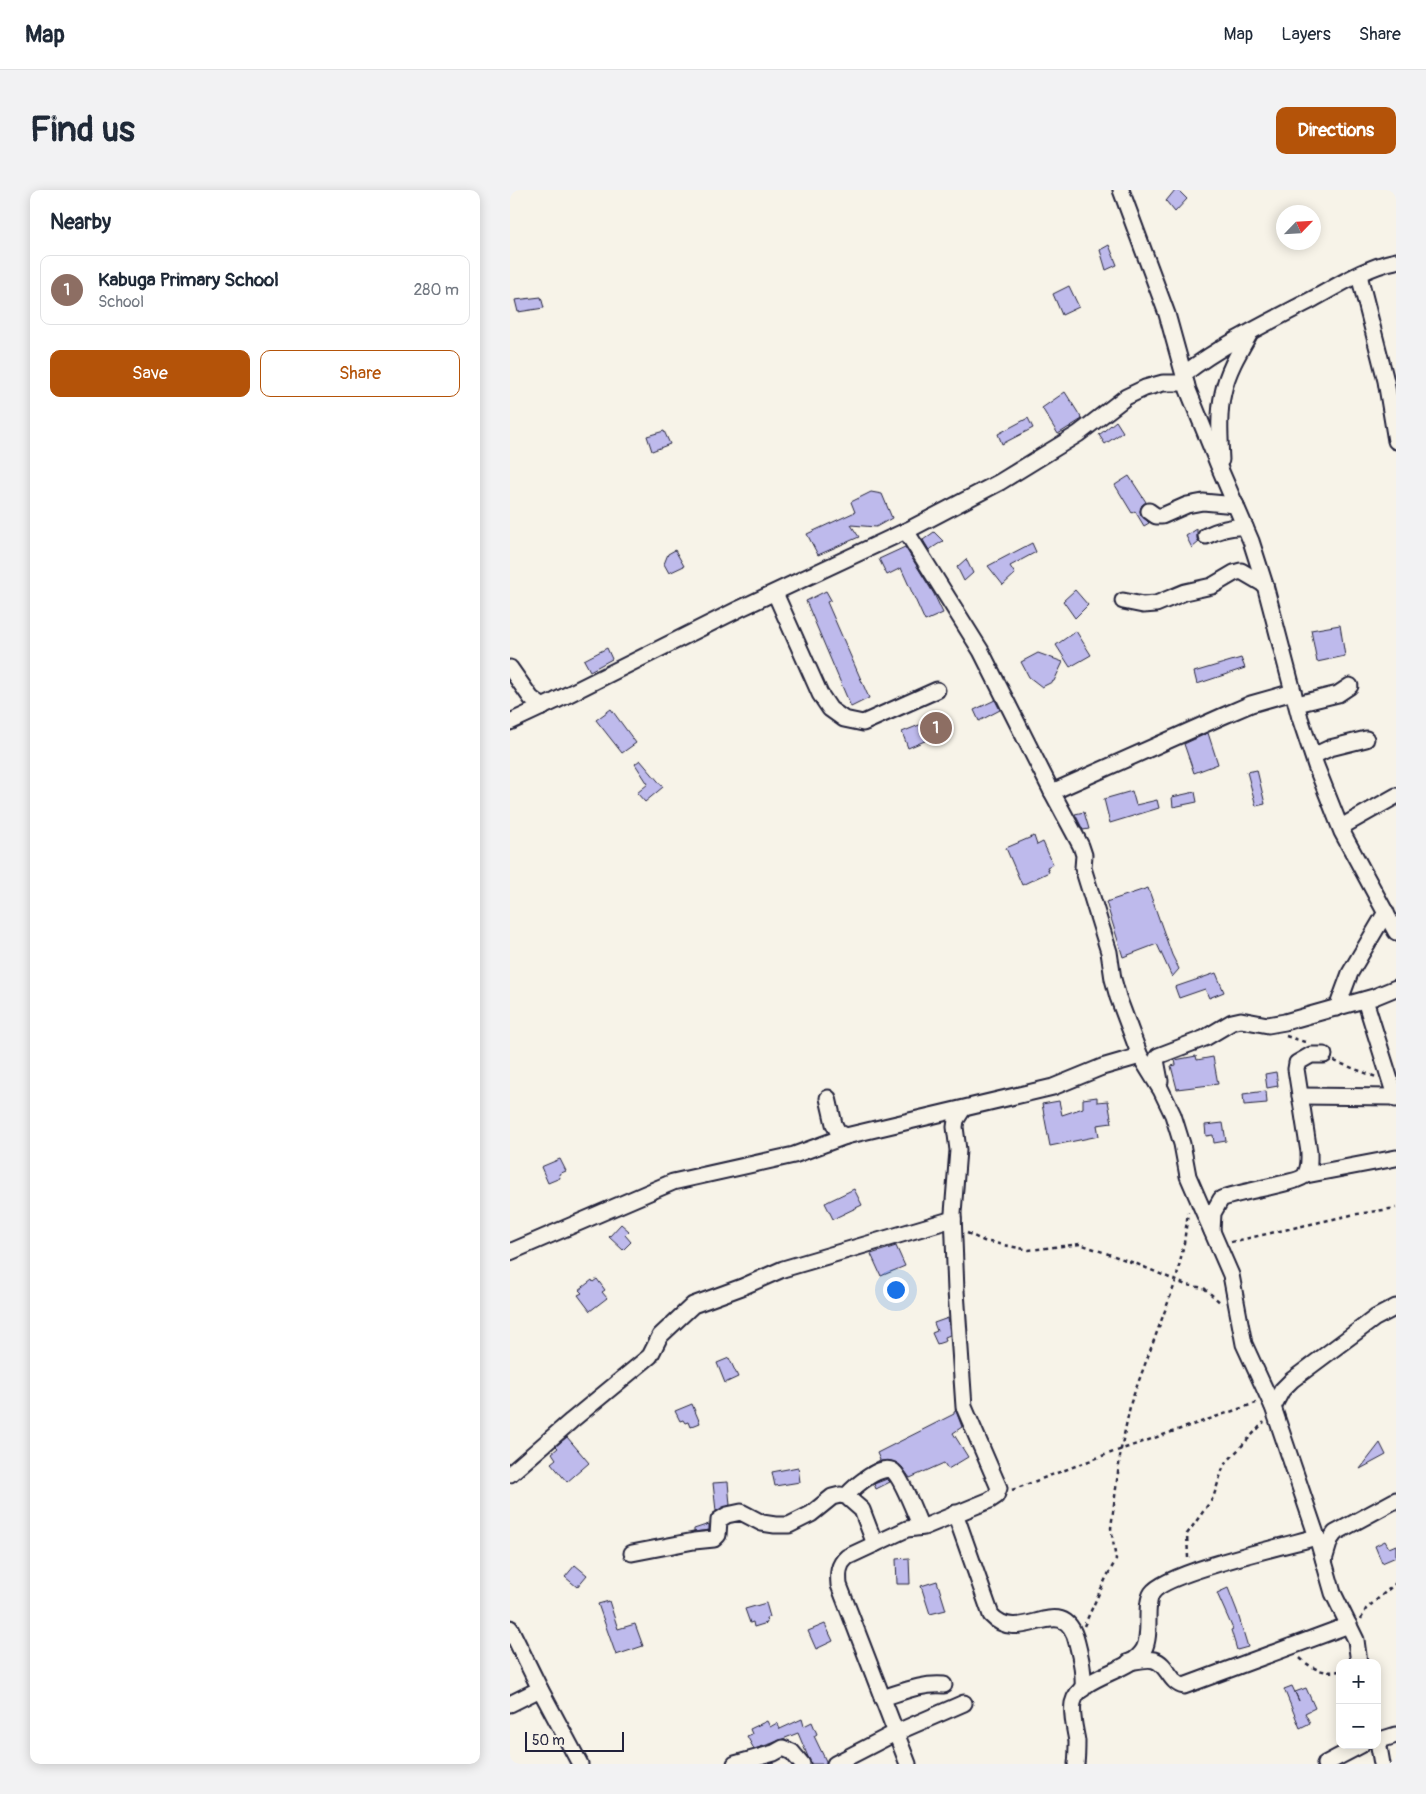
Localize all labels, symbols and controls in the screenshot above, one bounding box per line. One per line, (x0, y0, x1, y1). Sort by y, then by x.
text: Map (25, 20, 65, 49)
text: Map (1224, 23, 1253, 46)
text: Layers (1281, 23, 1331, 46)
text: Share (1359, 23, 1401, 46)
button: Directions (1276, 107, 1396, 154)
text: Find us (30, 108, 135, 152)
north arrow (1276, 205, 1321, 250)
text: Nearby (50, 209, 111, 236)
text: Kabuga Primary School (98, 268, 279, 292)
text: 1 (64, 280, 70, 300)
text: 280 m (413, 280, 459, 300)
text: School (98, 292, 144, 312)
button: Save (50, 350, 250, 397)
button: Share (260, 350, 460, 397)
pin: 1 (920, 709, 952, 747)
your location (883, 1277, 909, 1303)
map controls (1336, 1659, 1381, 1749)
button: + (1336, 1659, 1381, 1704)
button: − (1336, 1704, 1381, 1749)
scale bar (525, 1729, 624, 1752)
text: 50 m (532, 1732, 565, 1749)

